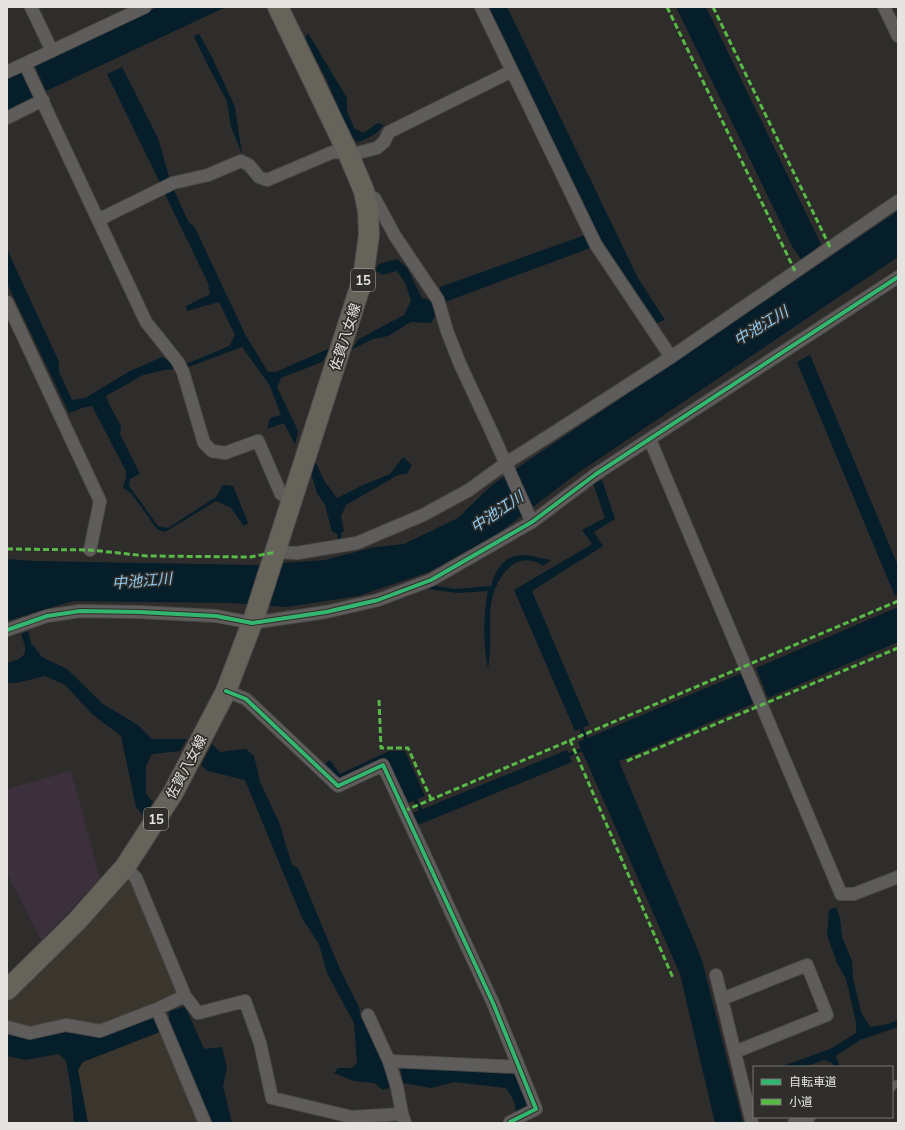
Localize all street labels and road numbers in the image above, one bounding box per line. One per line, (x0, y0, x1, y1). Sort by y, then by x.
road number: 15 (351, 269, 375, 291)
street label: 佐賀八女線 (326, 301, 364, 373)
street label: 佐賀八女線 (162, 732, 210, 802)
road number: 15 (144, 808, 168, 830)

